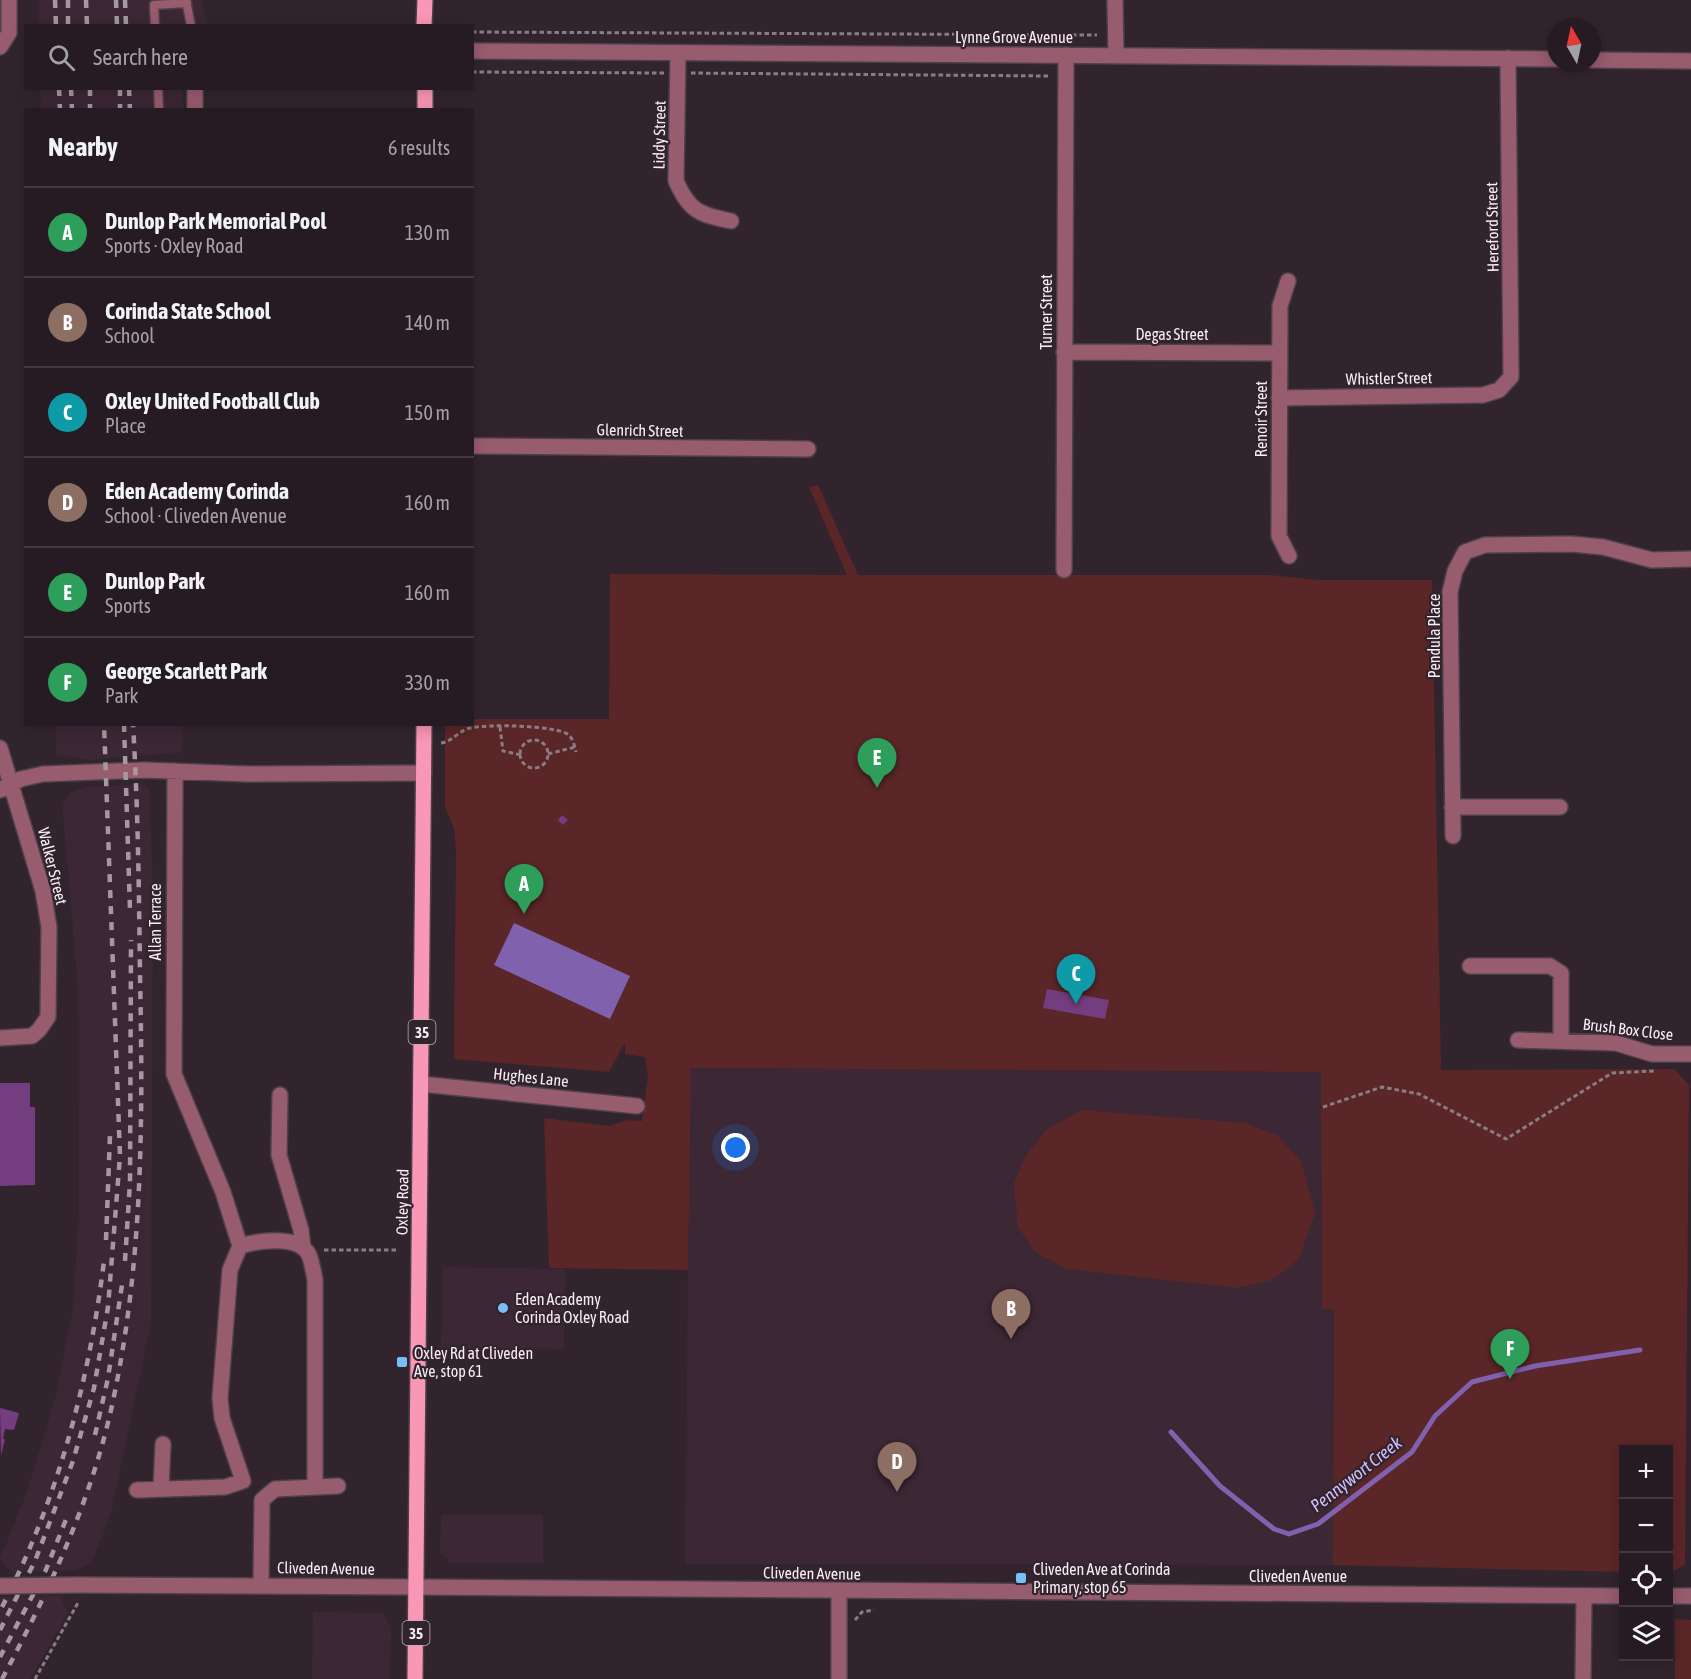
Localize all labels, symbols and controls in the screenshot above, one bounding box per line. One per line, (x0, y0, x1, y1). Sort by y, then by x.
north arrow (1547, 18, 1601, 72)
search box (24, 24, 474, 90)
street label: Lynne Grove Avenue (955, 28, 1073, 47)
icon: search (45, 41, 78, 74)
text: Search here (93, 44, 188, 70)
street label: Liddy Street (649, 100, 670, 170)
text: Nearby (48, 132, 118, 162)
text: 6 results (388, 136, 450, 159)
street label: Hereford Street (1482, 181, 1502, 272)
text: Dunlop Park Memorial Pool (105, 208, 326, 234)
text: A (63, 221, 72, 244)
text: 130 m (405, 221, 450, 244)
text: Sports · Oxley Road (105, 234, 243, 257)
street label: Turner Street (1037, 274, 1055, 350)
text: Corinda State School (105, 298, 271, 324)
text: B (63, 311, 72, 334)
text: 140 m (405, 311, 450, 334)
text: School (105, 324, 155, 347)
street label: Degas Street (1135, 325, 1209, 344)
street label: Whistler Street (1346, 368, 1433, 388)
street label: Renoir Street (1252, 380, 1270, 457)
text: Oxley United Football Club (105, 388, 320, 414)
text: C (63, 401, 72, 424)
text: 150 m (405, 401, 450, 424)
text: Place (105, 414, 146, 437)
street label: Glenrich Street (596, 420, 684, 440)
text: Eden Academy Corinda (105, 478, 289, 504)
text: D (62, 491, 73, 514)
text: 160 m (405, 491, 450, 514)
text: School · Cliveden Avenue (105, 504, 287, 527)
text: Dunlop Park (105, 568, 205, 594)
text: E (63, 581, 72, 604)
text: 160 m (405, 581, 450, 604)
text: Sports (105, 594, 151, 617)
street label: Pendula Place (1425, 594, 1443, 678)
text: George Scarlett Park (105, 658, 267, 684)
text: F (63, 671, 72, 694)
text: 330 m (405, 671, 450, 694)
text: Park (105, 684, 138, 707)
pin: E (858, 738, 896, 788)
street label: Walker Street (35, 826, 71, 907)
pin: A (504, 864, 544, 914)
street label: Allan Terrace (146, 884, 164, 960)
pin: C (1056, 954, 1096, 1004)
street label: Brush Box Close (1582, 1015, 1674, 1043)
road number: 35 (408, 1020, 436, 1044)
street label: Hughes Lane (492, 1064, 569, 1091)
your location (721, 1133, 750, 1162)
street label: Oxley Road (392, 1169, 413, 1235)
place label: Eden Academy Corinda Oxley Road (515, 1290, 629, 1327)
pin: B (992, 1290, 1030, 1339)
marker: Eden Academy Corinda Oxley Road (496, 1301, 510, 1315)
pin: F (1490, 1330, 1530, 1379)
place label: Oxley Rd at Cliveden Ave, stop 61 (414, 1344, 533, 1381)
marker: Oxley Rd at Cliveden Ave, stop 61 (395, 1355, 409, 1369)
water label: Pennywort Creek (1306, 1431, 1407, 1516)
pin: D (878, 1442, 916, 1492)
map controls (1619, 1445, 1673, 1661)
button: + (1619, 1445, 1673, 1499)
button: − (1619, 1499, 1673, 1553)
button: locate (1619, 1553, 1673, 1607)
street label: Cliveden Avenue (277, 1558, 375, 1578)
place label: Cliveden Ave at Corinda Primary, stop 65 (1033, 1560, 1170, 1597)
street label: Cliveden Avenue (763, 1563, 861, 1583)
street label: Cliveden Avenue (1249, 1567, 1347, 1585)
marker: Cliveden Ave at Corinda Primary, stop 65 (1014, 1571, 1028, 1585)
button: layers (1619, 1607, 1673, 1661)
road number: 35 (402, 1621, 430, 1645)

